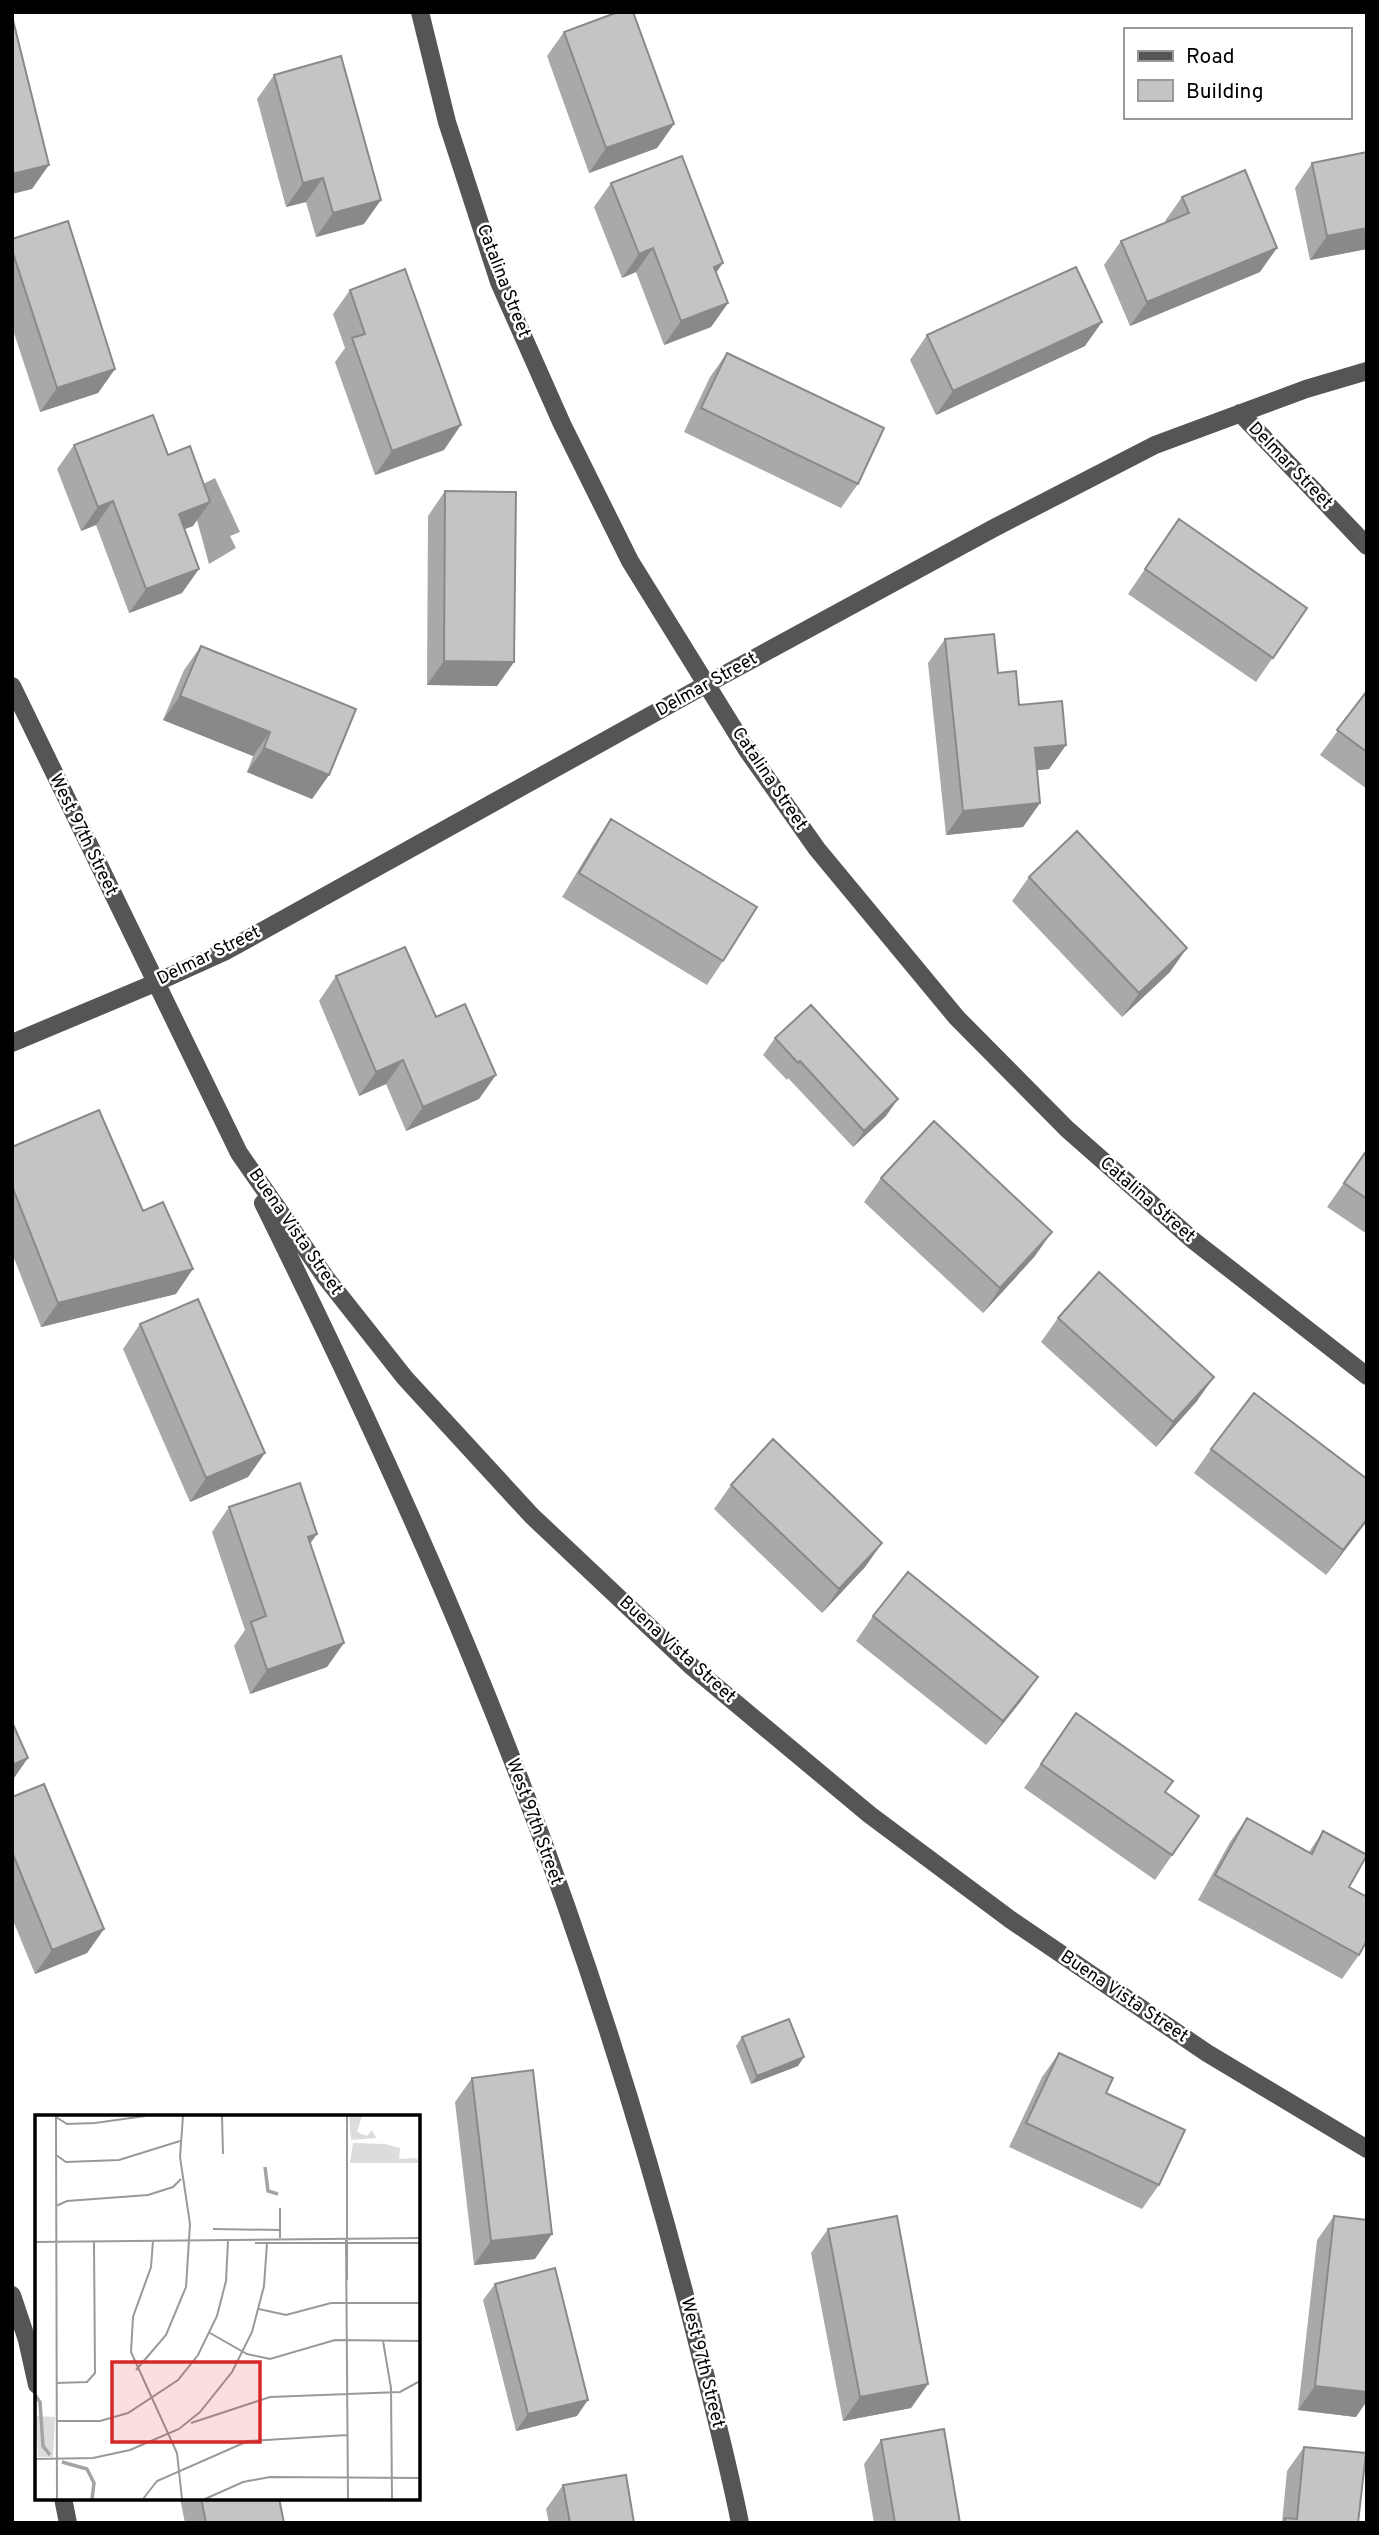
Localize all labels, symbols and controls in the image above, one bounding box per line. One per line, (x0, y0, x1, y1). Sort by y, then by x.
legend (1124, 28, 1351, 119)
text: Road (1186, 44, 1235, 71)
text: Building (1186, 79, 1264, 106)
street label: Catalina Street (471, 221, 535, 341)
street label: Delmar Street (1243, 418, 1337, 514)
street label: Delmar Street (652, 648, 762, 722)
street label: Catalina Street (726, 723, 812, 835)
street label: West 97th Street (44, 770, 122, 900)
street label: Delmar Street (153, 921, 265, 991)
street label: Catalina Street (1094, 1152, 1200, 1248)
street label: Buena Vista Street (243, 1164, 347, 1300)
street label: Buena Vista Street (614, 1591, 740, 1709)
street label: West 97th Street (500, 1756, 568, 1888)
street label: Buena Vista Street (1056, 1946, 1192, 2048)
inset map (35, 2115, 420, 2500)
street label: West 97th Street (675, 2296, 729, 2430)

